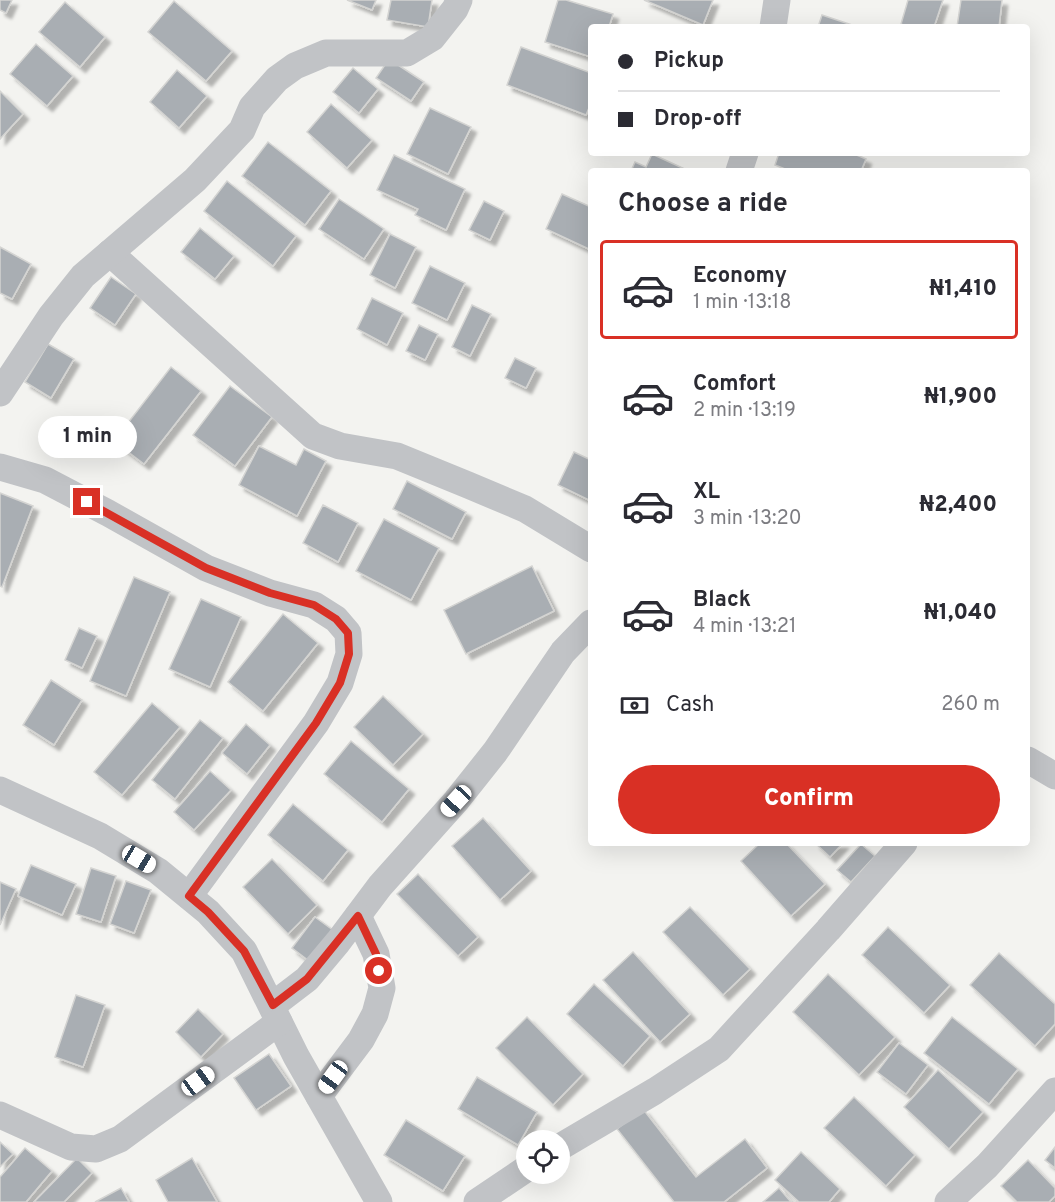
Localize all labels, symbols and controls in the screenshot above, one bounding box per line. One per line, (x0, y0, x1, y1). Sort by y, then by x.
text: Pickup (654, 48, 724, 75)
text: Drop-off (654, 106, 741, 133)
text: Choose a ride (618, 187, 788, 221)
icon: car (621, 263, 675, 317)
text: Economy (693, 263, 787, 290)
text: ₦1,410 (929, 276, 997, 303)
text: 1 min · 13:18 (693, 290, 792, 316)
icon: car (621, 371, 675, 425)
text: Comfort (693, 371, 776, 398)
text: ₦1,900 (924, 384, 997, 411)
text: 2 min · 13:19 (693, 398, 796, 424)
callout: 1 min (38, 415, 136, 457)
text: 1 min (63, 424, 112, 450)
icon: car (621, 479, 675, 533)
text: XL (693, 479, 720, 506)
route end (73, 488, 100, 515)
text: ₦2,400 (919, 492, 997, 519)
text: 3 min · 13:20 (693, 506, 802, 532)
icon: car (621, 587, 675, 641)
text: Black (693, 587, 751, 614)
text: ₦1,040 (924, 600, 997, 627)
text: 4 min · 13:21 (693, 614, 797, 640)
icon: cash (618, 689, 651, 722)
text: Cash (666, 692, 715, 719)
text: 260 m (941, 692, 1000, 718)
button: Confirm (618, 765, 1000, 834)
car (437, 782, 475, 820)
car (119, 842, 159, 876)
route start (365, 957, 392, 984)
car (315, 1057, 351, 1097)
car (178, 1063, 218, 1099)
map controls (516, 1130, 570, 1184)
button: locate (516, 1130, 570, 1184)

